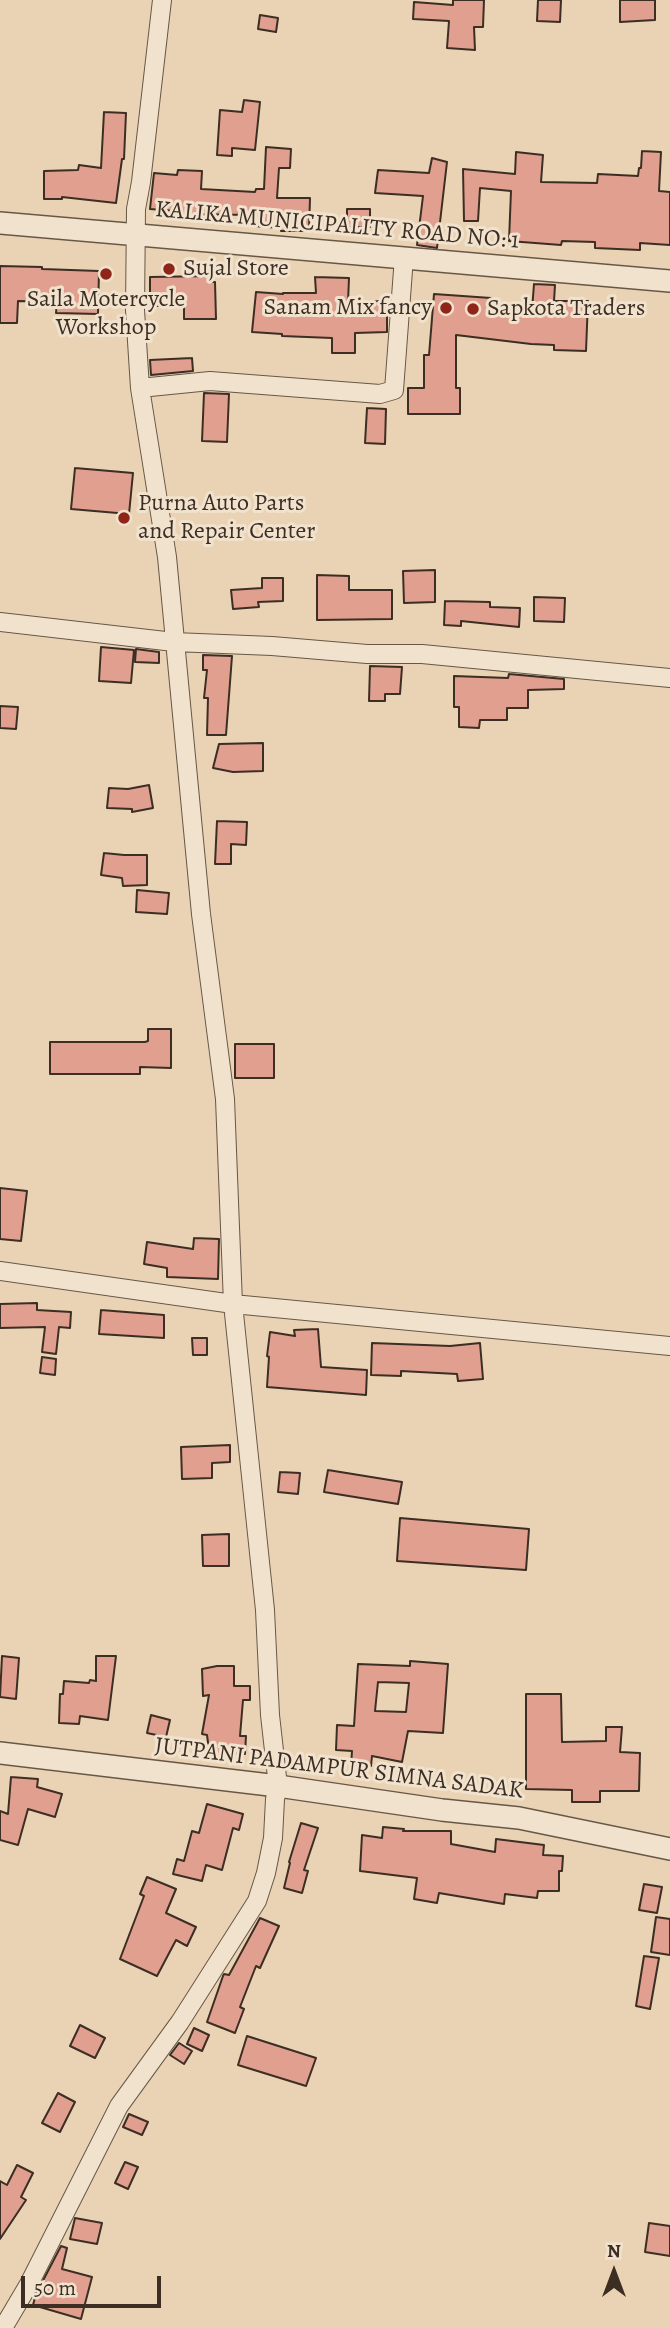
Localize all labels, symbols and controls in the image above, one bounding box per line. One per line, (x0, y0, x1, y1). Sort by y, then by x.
street label: KALIKA MUNICIPALITY ROAD NO: 1 (154, 196, 520, 256)
place label: Sujal Store (183, 255, 289, 283)
marker: Sujal Store (161, 261, 177, 277)
marker: Saila Motercycle Workshop (98, 266, 114, 282)
place label: Saila Motercycle Workshop (27, 286, 185, 342)
place label: Sanam Mix fancy (264, 294, 432, 322)
place label: Sapkota Traders (487, 295, 645, 323)
marker: Sanam Mix fancy (438, 300, 454, 316)
marker: Sapkota Traders (465, 301, 481, 317)
place label: Purna Auto Parts and Repair Center (138, 490, 316, 546)
marker: Purna Auto Parts and Repair Center (116, 510, 132, 526)
street label: JUTPANI PADAMPUR SIMNA SADAK (153, 1732, 525, 1806)
north arrow (579, 2237, 649, 2307)
text: N (607, 2238, 621, 2264)
scale bar (24, 2262, 164, 2306)
text: 50 m (34, 2274, 76, 2302)

